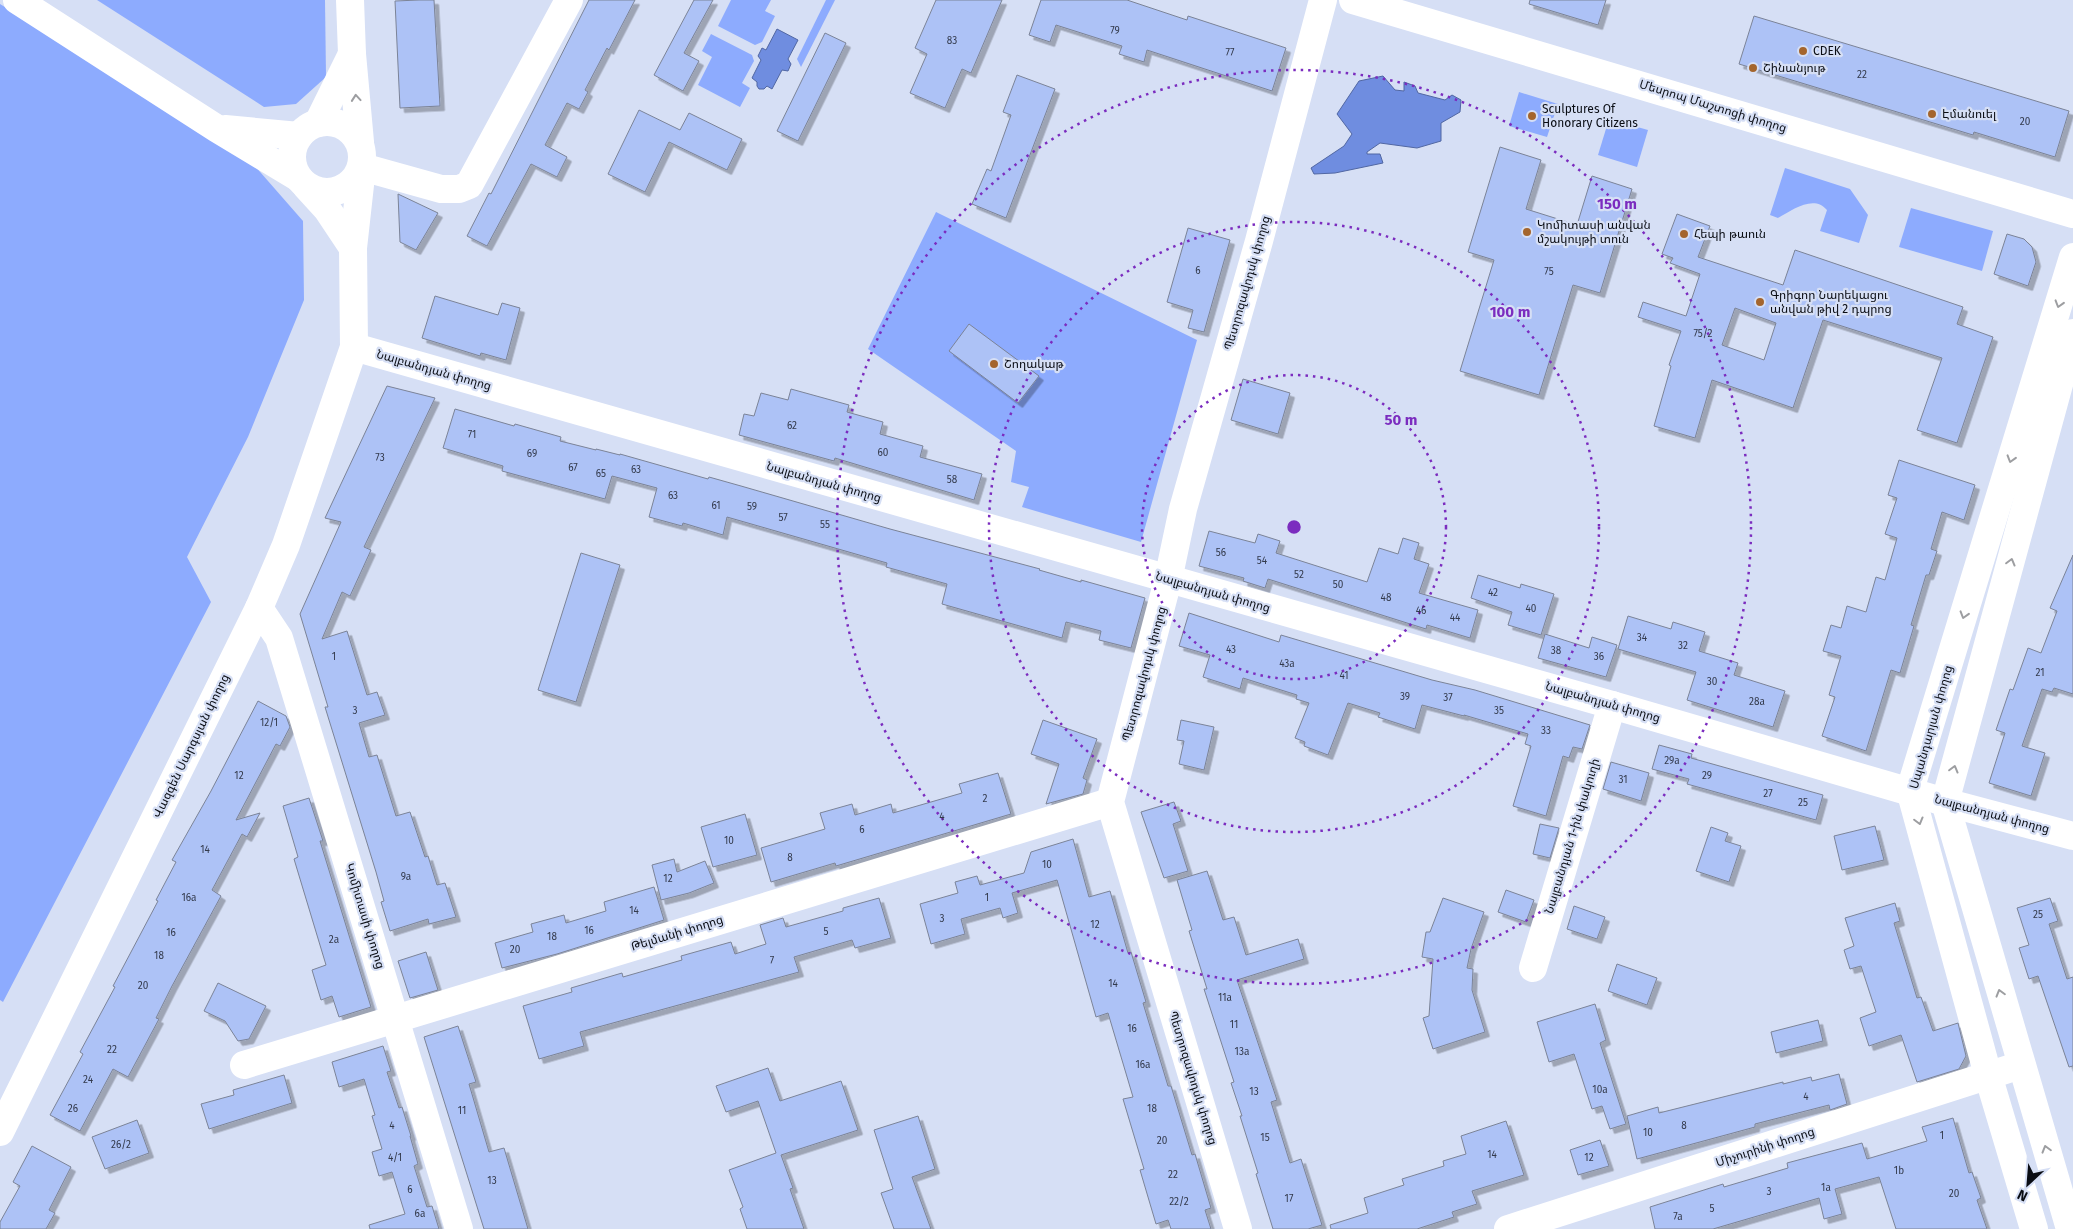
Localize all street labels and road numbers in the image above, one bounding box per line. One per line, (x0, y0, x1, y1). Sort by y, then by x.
street label: Մեսրոպ Մաշտոցի փողոց (1638, 77, 1788, 135)
street label: Պետրոզավոդսկ փողոց (1221, 214, 1273, 352)
street label: Նալբանդյան փողոց (375, 347, 493, 393)
street label: Նալբանդյան փողոց (765, 459, 883, 505)
street label: Նալբանդյան փողոց (1154, 569, 1272, 615)
street label: Պետրոզավոդսկ փողոց (1119, 605, 1169, 743)
street label: Սպանդարյան փողոց (1907, 664, 1955, 790)
street label: Վազգեն Սարգսյան փողոց (150, 672, 232, 820)
street label: Նալբանդյան փողոց (1544, 679, 1662, 725)
street label: Նալբանդյան 1-ին փակուղի (1542, 757, 1602, 915)
street label: Նալբանդյան փողոց (1933, 792, 2051, 836)
street label: Կոմիտասի փողոց (342, 862, 388, 970)
street label: Թելմանի փողոց (629, 912, 725, 954)
street label: Պետրոզավոդսկ փողոց (1166, 1009, 1220, 1147)
street label: Միչուրինի փողոց (1714, 1124, 1816, 1170)

